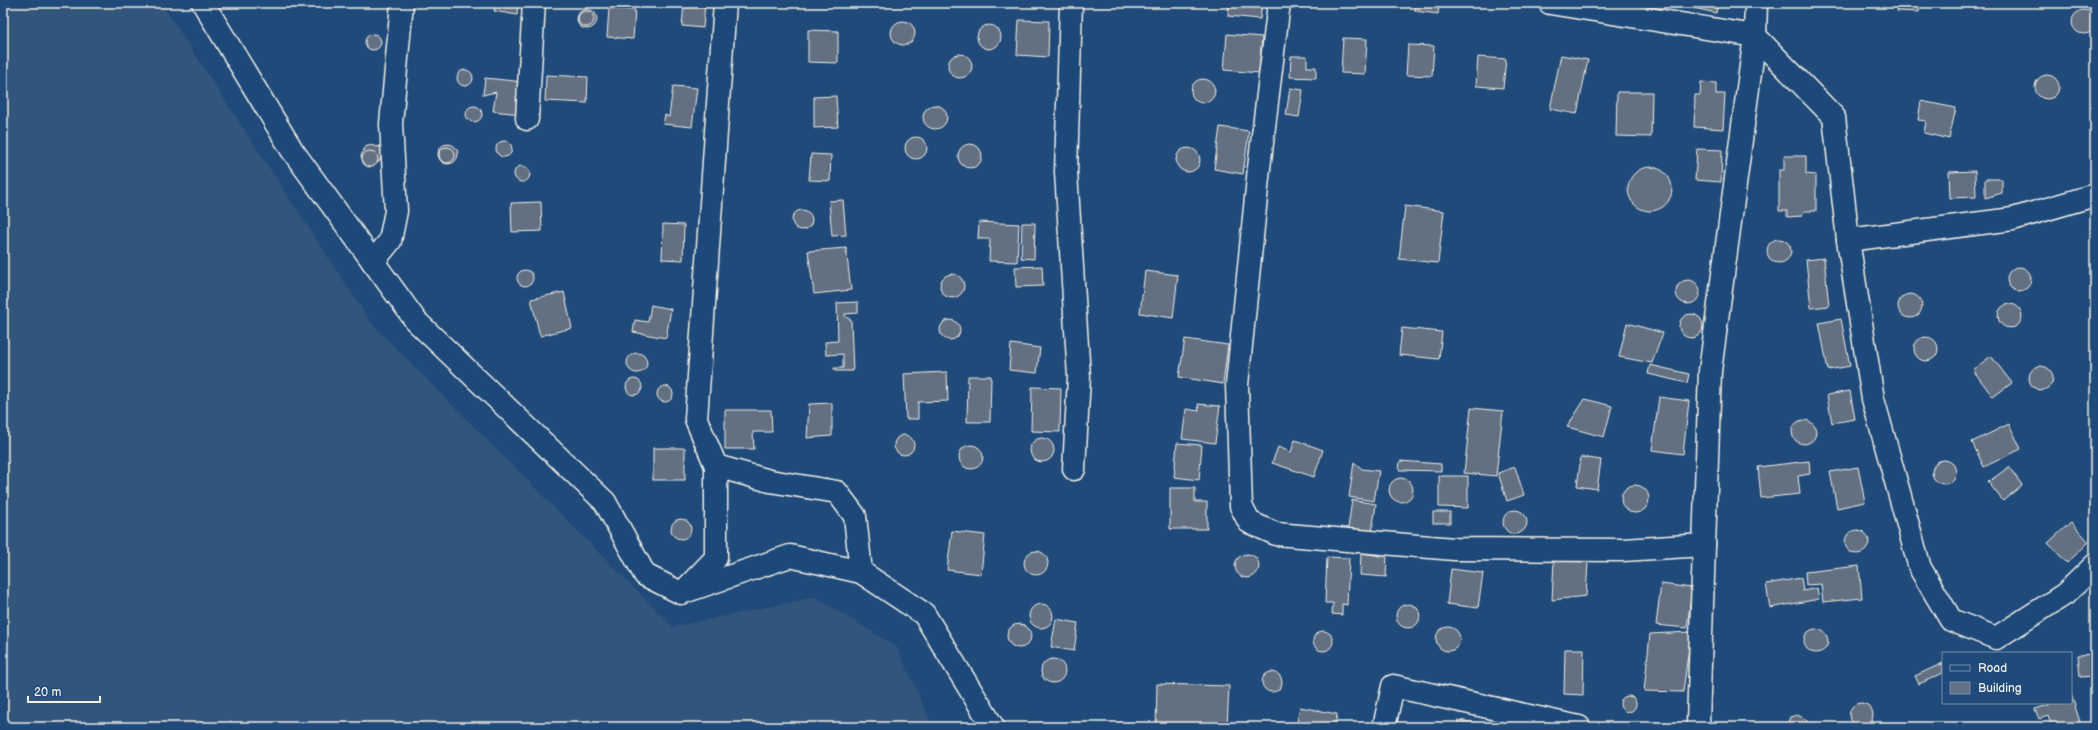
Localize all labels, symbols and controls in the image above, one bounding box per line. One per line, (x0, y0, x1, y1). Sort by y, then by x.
legend (1942, 652, 2072, 704)
text: Road (1978, 661, 2007, 676)
scale bar (28, 678, 100, 704)
text: Building (1978, 681, 2022, 696)
text: 20 m (34, 685, 61, 700)

